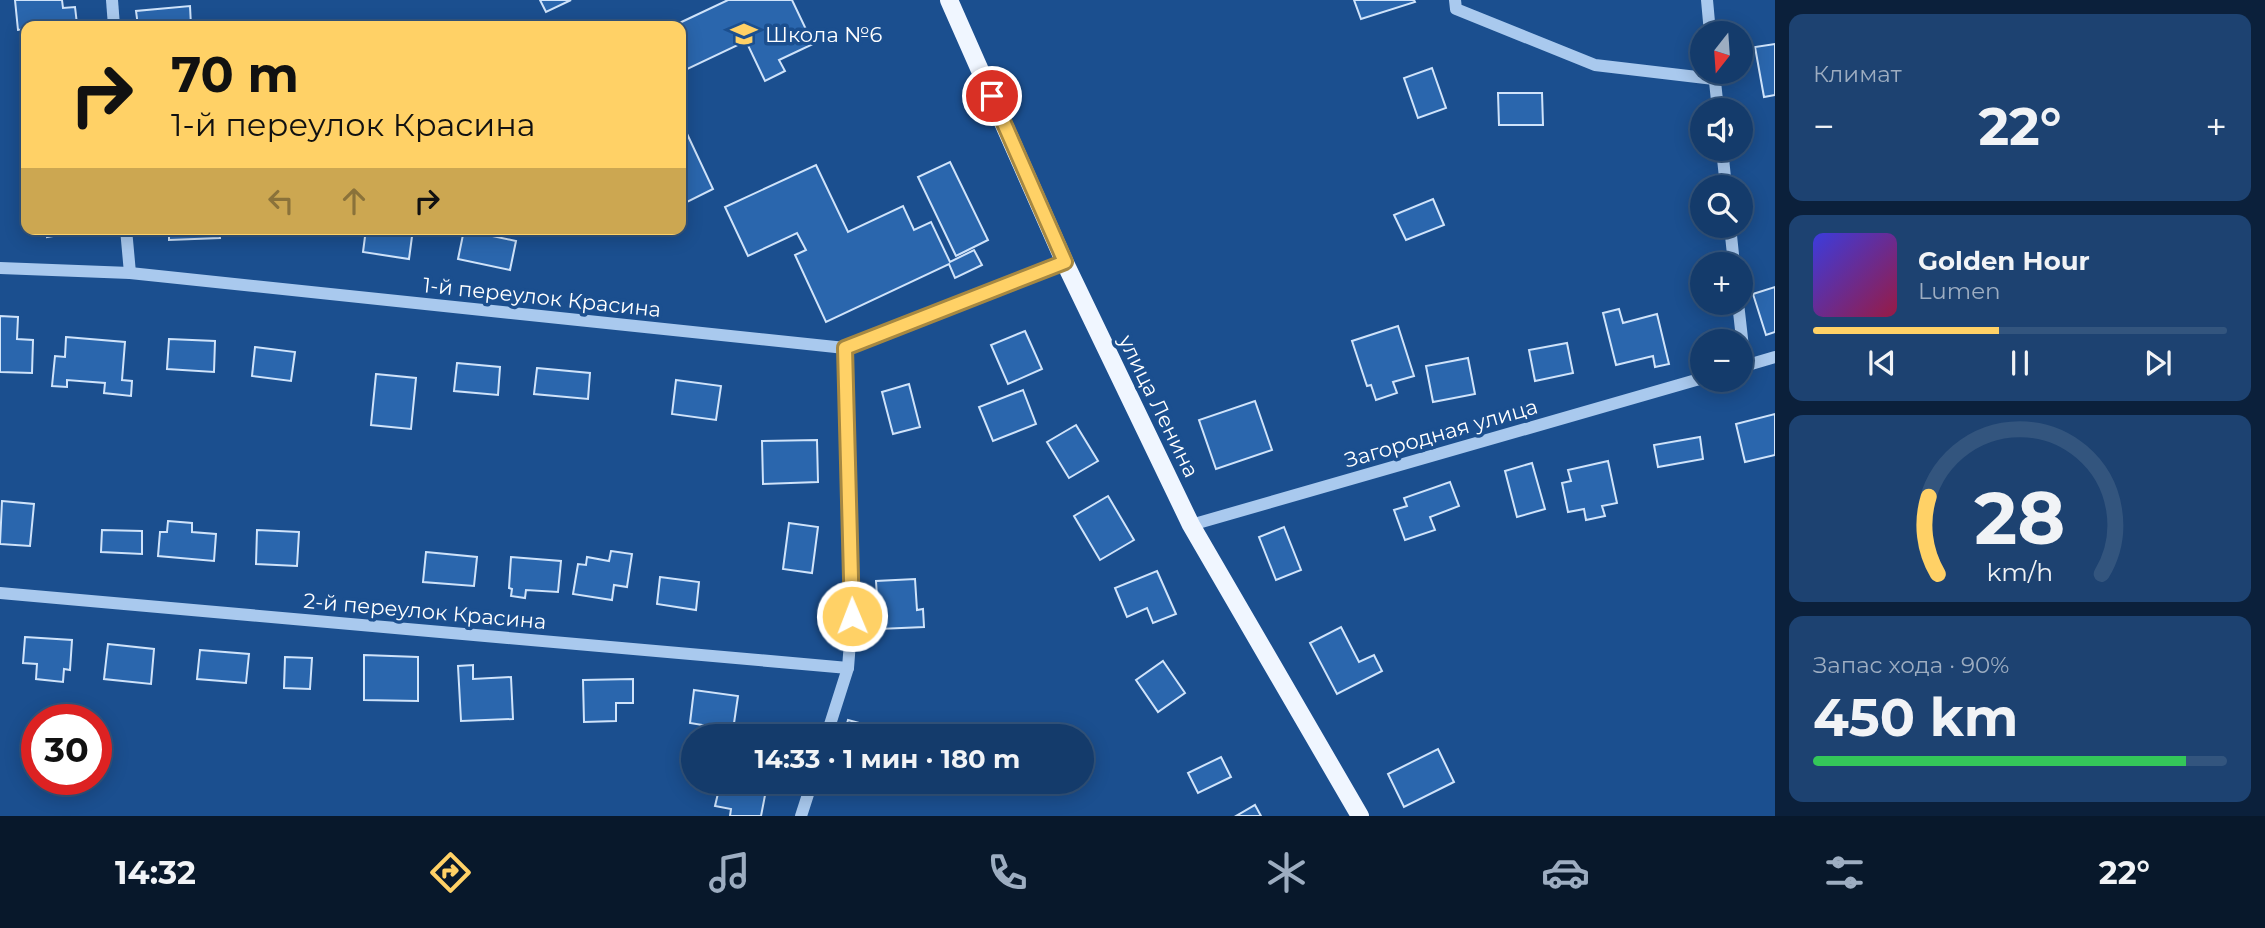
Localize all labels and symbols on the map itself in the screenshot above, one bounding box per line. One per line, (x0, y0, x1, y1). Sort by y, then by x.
school or university icon: Школа №6 (729, 19, 759, 49)
north arrow (1690, 21, 1754, 84)
place label: Школа №6 (765, 22, 882, 47)
pin (962, 66, 1022, 126)
street label: 1-й переулок Красина (422, 272, 662, 322)
street label: улица Ленина (1113, 330, 1204, 481)
street label: Загородная улица (1342, 393, 1540, 473)
position arrow (815, 579, 889, 653)
street label: 2-й переулок Красина (303, 588, 547, 634)
speed limit sign: 30 (21, 704, 112, 795)

